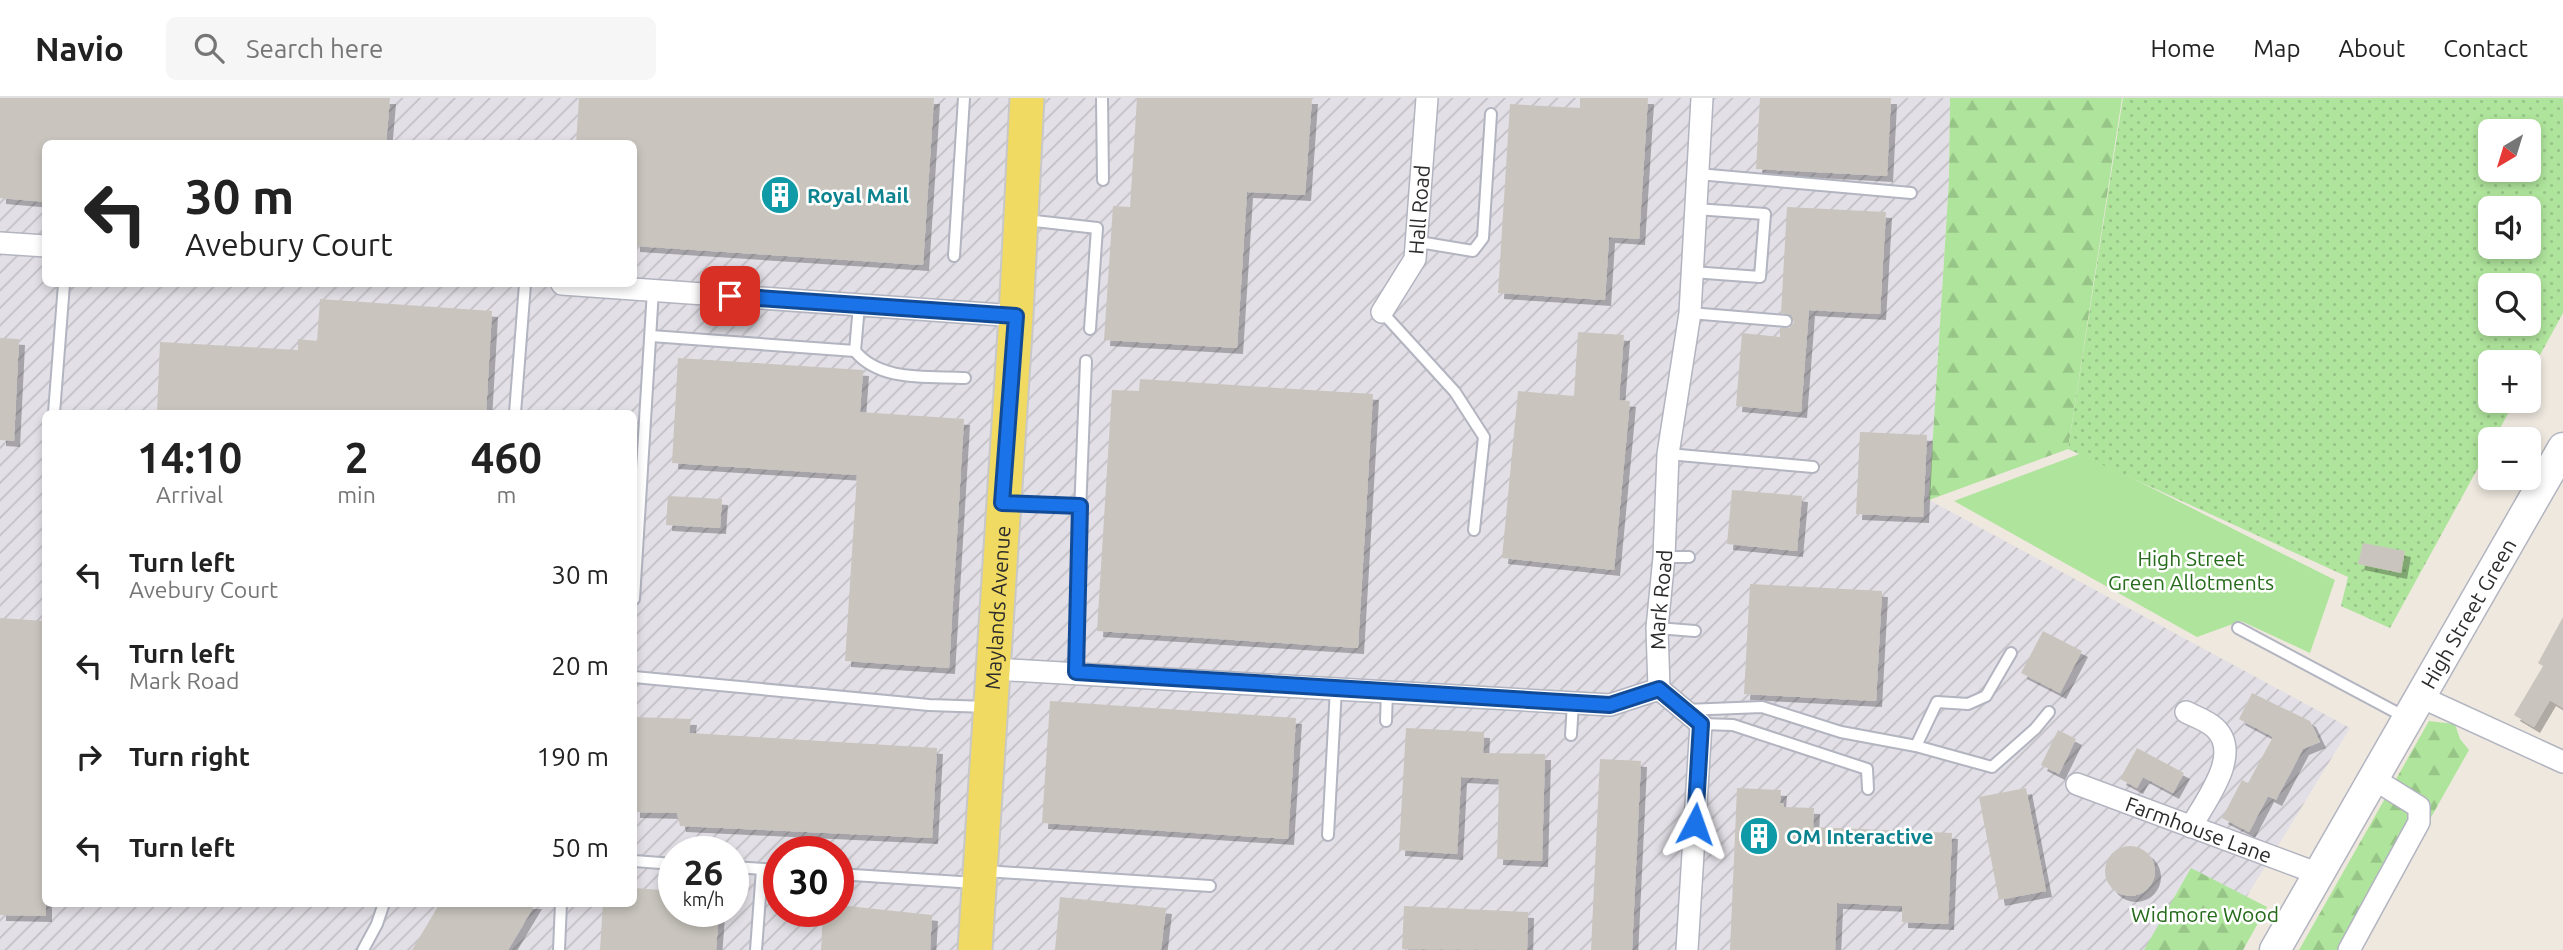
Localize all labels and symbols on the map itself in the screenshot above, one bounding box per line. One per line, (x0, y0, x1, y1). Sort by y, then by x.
north arrow (2478, 119, 2541, 182)
street label: Hall Road (1403, 164, 1434, 255)
building icon: Royal Mail (759, 174, 801, 216)
place label: Royal Mail (807, 183, 909, 207)
pin (700, 266, 760, 326)
street label: Maylands Avenue (980, 525, 1014, 691)
street label: High Street Green (2416, 534, 2521, 693)
park label: High Street Green Allotments (2108, 546, 2274, 594)
street label: Mark Road (1645, 549, 1676, 650)
position arrow (1658, 787, 1732, 861)
street label: Farmhouse Lane (2122, 791, 2275, 867)
building icon: OM Interactive (1738, 815, 1780, 857)
place label: OM Interactive (1786, 824, 1934, 848)
speed limit sign: 30 (763, 836, 854, 927)
park label: Widmore Wood (2131, 902, 2279, 926)

